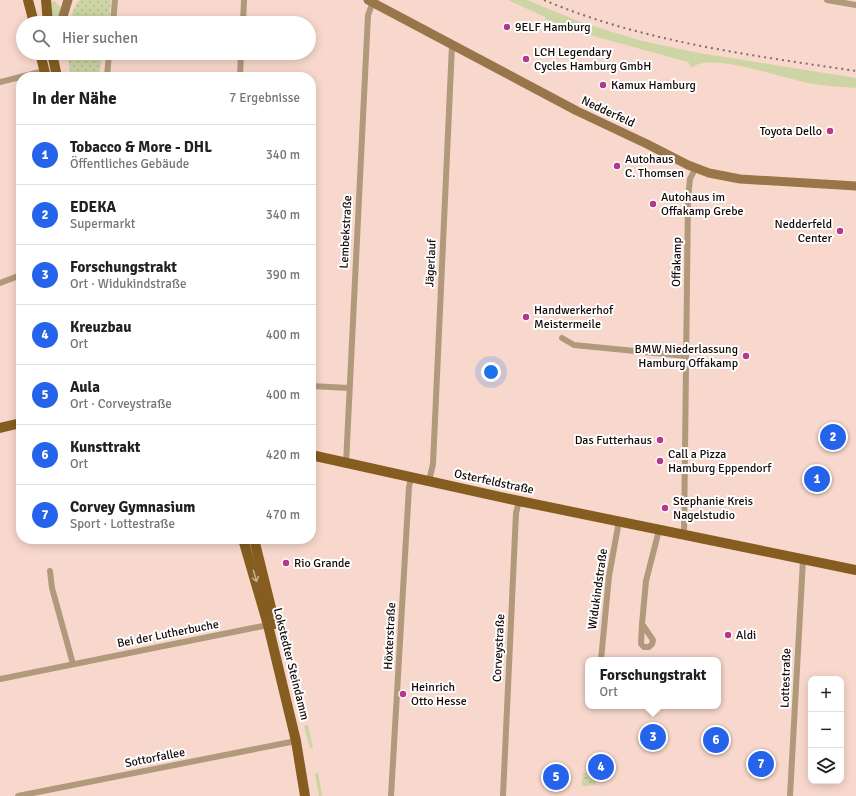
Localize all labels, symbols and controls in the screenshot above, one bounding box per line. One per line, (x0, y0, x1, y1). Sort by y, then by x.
search box (16, 16, 316, 60)
place label: 9ELF Hamburg (515, 20, 591, 35)
marker: 9ELF Hamburg (502, 22, 512, 32)
icon: search (30, 27, 52, 49)
text: Hier suchen (62, 29, 138, 47)
place label: LCH Legendary Cycles Hamburg GmbH (534, 45, 651, 74)
marker: LCH Legendary Cycles Hamburg GmbH (521, 54, 531, 64)
place label: Kamux Hamburg (611, 78, 696, 93)
marker: Kamux Hamburg (598, 80, 608, 90)
text: In der Nähe (32, 88, 117, 109)
text: 7 Ergebnisse (229, 90, 300, 106)
street label: Nedderfeld (579, 93, 637, 131)
place label: Toyota Dello (760, 124, 822, 139)
marker: Toyota Dello (825, 126, 835, 136)
text: Tobacco & More - DHL (70, 138, 212, 156)
text: 1 (41, 147, 49, 163)
text: 340 m (266, 147, 300, 163)
place label: Autohaus C. Thomsen (625, 152, 684, 181)
text: Öffentliches Gebäude (70, 156, 189, 172)
marker: Autohaus C. Thomsen (612, 161, 622, 171)
place label: Autohaus im Offakamp Grebe (661, 190, 744, 219)
street label: Lembekstraße (337, 195, 355, 269)
text: EDEKA (70, 198, 116, 216)
marker: Autohaus im Offakamp Grebe (648, 199, 658, 209)
text: 2 (41, 207, 49, 223)
text: 340 m (266, 207, 300, 223)
text: Supermarkt (70, 216, 135, 232)
place label: Nedderfeld Center (775, 217, 833, 246)
marker: Nedderfeld Center (835, 226, 845, 236)
street label: Offakamp (669, 237, 685, 287)
street label: Jägerlauf (422, 238, 440, 287)
text: Forschungstrakt (70, 258, 177, 276)
text: 3 (41, 267, 49, 283)
text: 390 m (266, 267, 300, 283)
text: Ort · Widukindstraße (70, 276, 187, 292)
place label: Handwerkerhof Meistermeile (534, 303, 614, 332)
marker: Handwerkerhof Meistermeile (521, 312, 531, 322)
text: Kreuzbau (70, 318, 131, 336)
text: 4 (41, 327, 49, 343)
text: 400 m (266, 327, 300, 343)
text: Ort (70, 336, 88, 352)
place label: BMW Niederlassung Hamburg Offakamp (635, 342, 738, 371)
marker: BMW Niederlassung Hamburg Offakamp (741, 351, 751, 361)
your location (481, 362, 501, 382)
text: Aula (70, 378, 100, 396)
text: 5 (41, 387, 49, 403)
text: 400 m (266, 387, 300, 403)
text: Ort · Corveystraße (70, 396, 172, 412)
pin: 2 (820, 422, 846, 452)
place label: Das Futterhaus (575, 433, 652, 448)
marker: Das Futterhaus (655, 435, 665, 445)
text: Kunsttrakt (70, 438, 140, 456)
text: 6 (41, 447, 49, 463)
text: 420 m (266, 447, 300, 463)
place label: Call a Pizza Hamburg Eppendorf (668, 447, 772, 476)
text: Ort (70, 456, 88, 472)
marker: Call a Pizza Hamburg Eppendorf (655, 456, 665, 466)
pin: 1 (804, 464, 830, 494)
street label: Osterfeldstraße (453, 466, 535, 498)
place label: Stephanie Kreis Nagelstudio (673, 494, 753, 523)
text: Corvey Gymnasium (70, 498, 195, 516)
marker: Stephanie Kreis Nagelstudio (660, 503, 670, 513)
text: 7 (41, 507, 49, 523)
text: 470 m (266, 507, 300, 523)
text: Sport · Lottestraße (70, 516, 175, 532)
street label: Widukindstraße (585, 547, 611, 631)
place label: Rio Grande (294, 556, 350, 571)
marker: Rio Grande (281, 558, 291, 568)
one-way arrow (252, 570, 259, 583)
street label: Höxterstraße (381, 602, 399, 670)
street label: Lokstedter Steindamm (270, 606, 312, 722)
street label: Corveystraße (490, 613, 508, 683)
street label: Bei der Lutherbuche (116, 617, 220, 651)
place label: Aldi (736, 628, 756, 643)
marker: Aldi (723, 630, 733, 640)
street label: Lottestraße (777, 648, 795, 708)
popup (585, 657, 721, 709)
text: Forschungstrakt (600, 666, 706, 684)
map controls (808, 676, 844, 784)
button: + (808, 676, 844, 712)
place label: Heinrich Otto Hesse (411, 680, 467, 709)
text: Ort (600, 684, 618, 700)
marker: Heinrich Otto Hesse (398, 689, 408, 699)
button: − (808, 712, 844, 748)
pin: 3 (640, 722, 666, 752)
pin: 6 (703, 725, 729, 755)
street label: Sottorfallee (124, 745, 186, 771)
button: layers (808, 748, 844, 784)
pin: 7 (748, 749, 774, 779)
pin: 4 (588, 752, 614, 782)
pin: 5 (543, 762, 569, 792)

